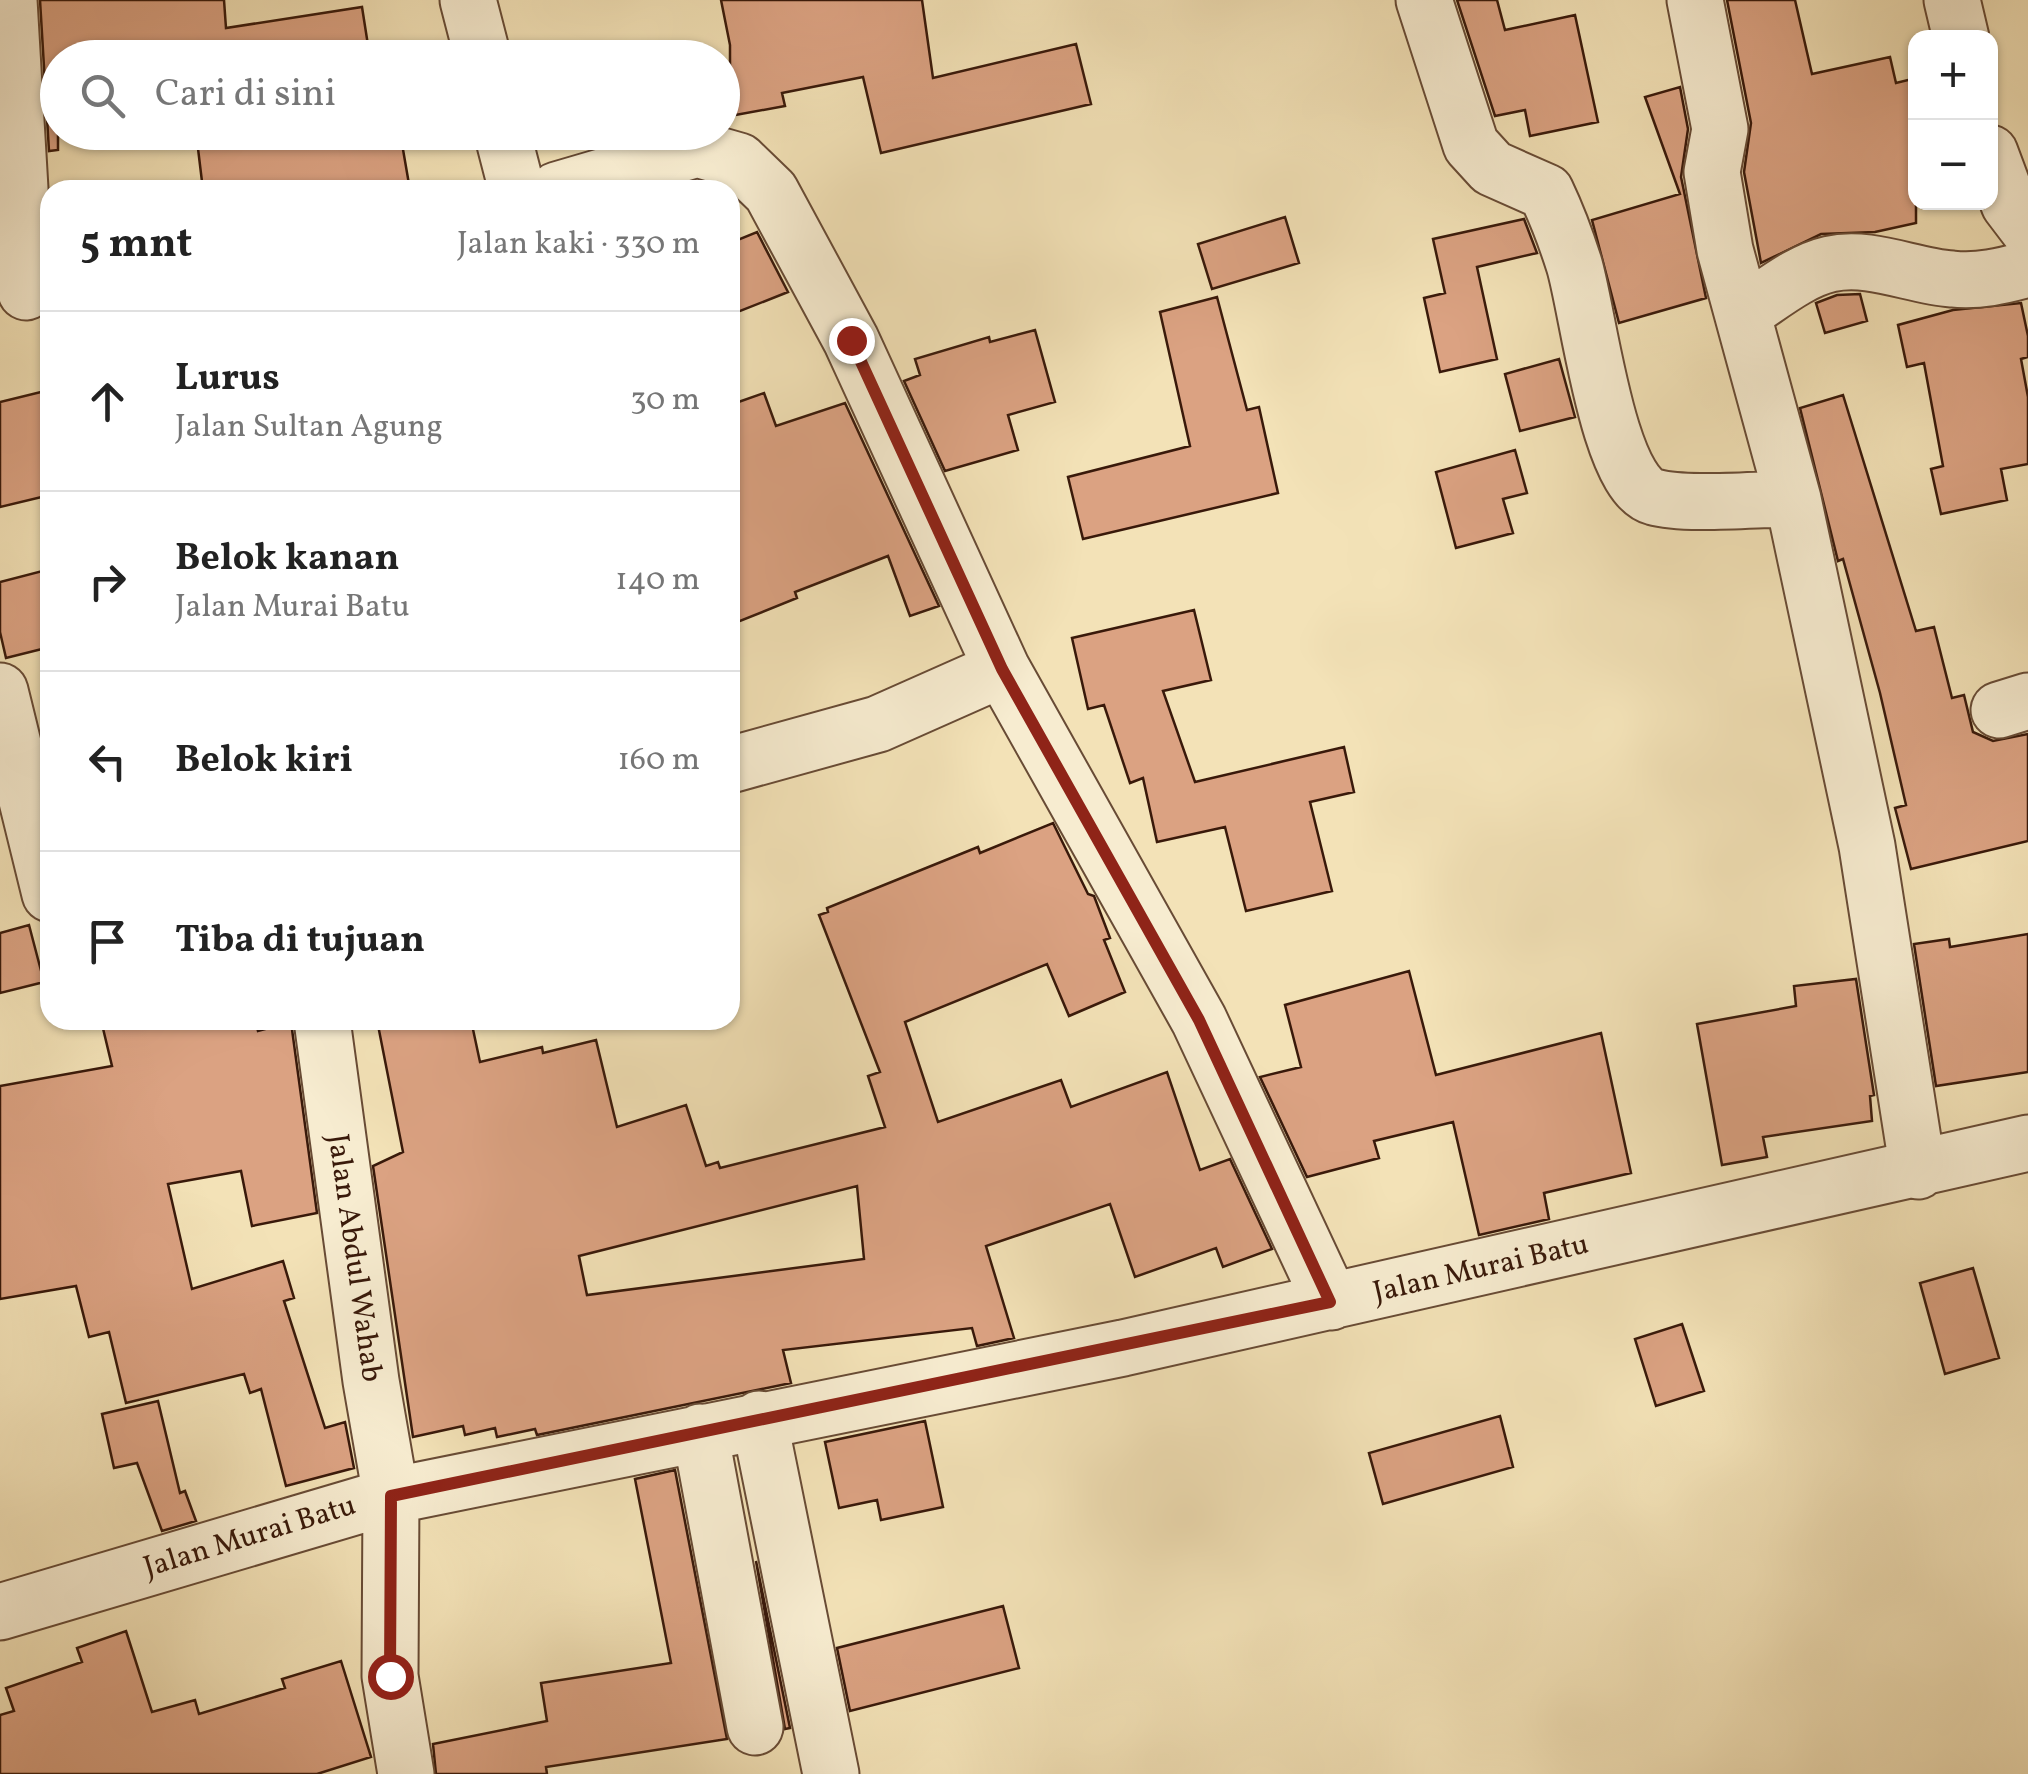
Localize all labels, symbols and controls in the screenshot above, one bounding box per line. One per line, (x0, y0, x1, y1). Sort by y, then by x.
map controls (1908, 30, 1998, 210)
button: + (1908, 30, 1998, 120)
search box (40, 40, 740, 150)
icon: search (75, 68, 130, 123)
text: Cari di sini (155, 69, 336, 122)
button: − (1908, 120, 1998, 210)
text: 5 mnt (80, 216, 192, 275)
text: Jalan kaki · 330 m (457, 223, 700, 267)
route end (829, 318, 875, 364)
text: Lurus (175, 353, 280, 406)
icon: ahead (80, 374, 135, 429)
text: 30 m (630, 379, 700, 423)
text: Jalan Sultan Agung (175, 406, 443, 450)
text: Belok kanan (175, 533, 400, 586)
icon: right (80, 554, 135, 609)
text: 140 m (615, 559, 700, 603)
text: Jalan Murai Batu (175, 586, 410, 630)
icon: left (80, 734, 135, 789)
text: Belok kiri (175, 735, 353, 788)
text: 160 m (617, 739, 700, 783)
icon: arrive (80, 914, 135, 969)
text: Tiba di tujuan (175, 915, 425, 968)
street label: Jalan Abdul Wahab (316, 1131, 392, 1385)
street label: Jalan Murai Batu (1369, 1224, 1593, 1314)
street label: Jalan Murai Batu (139, 1485, 361, 1589)
route start (368, 1654, 414, 1700)

